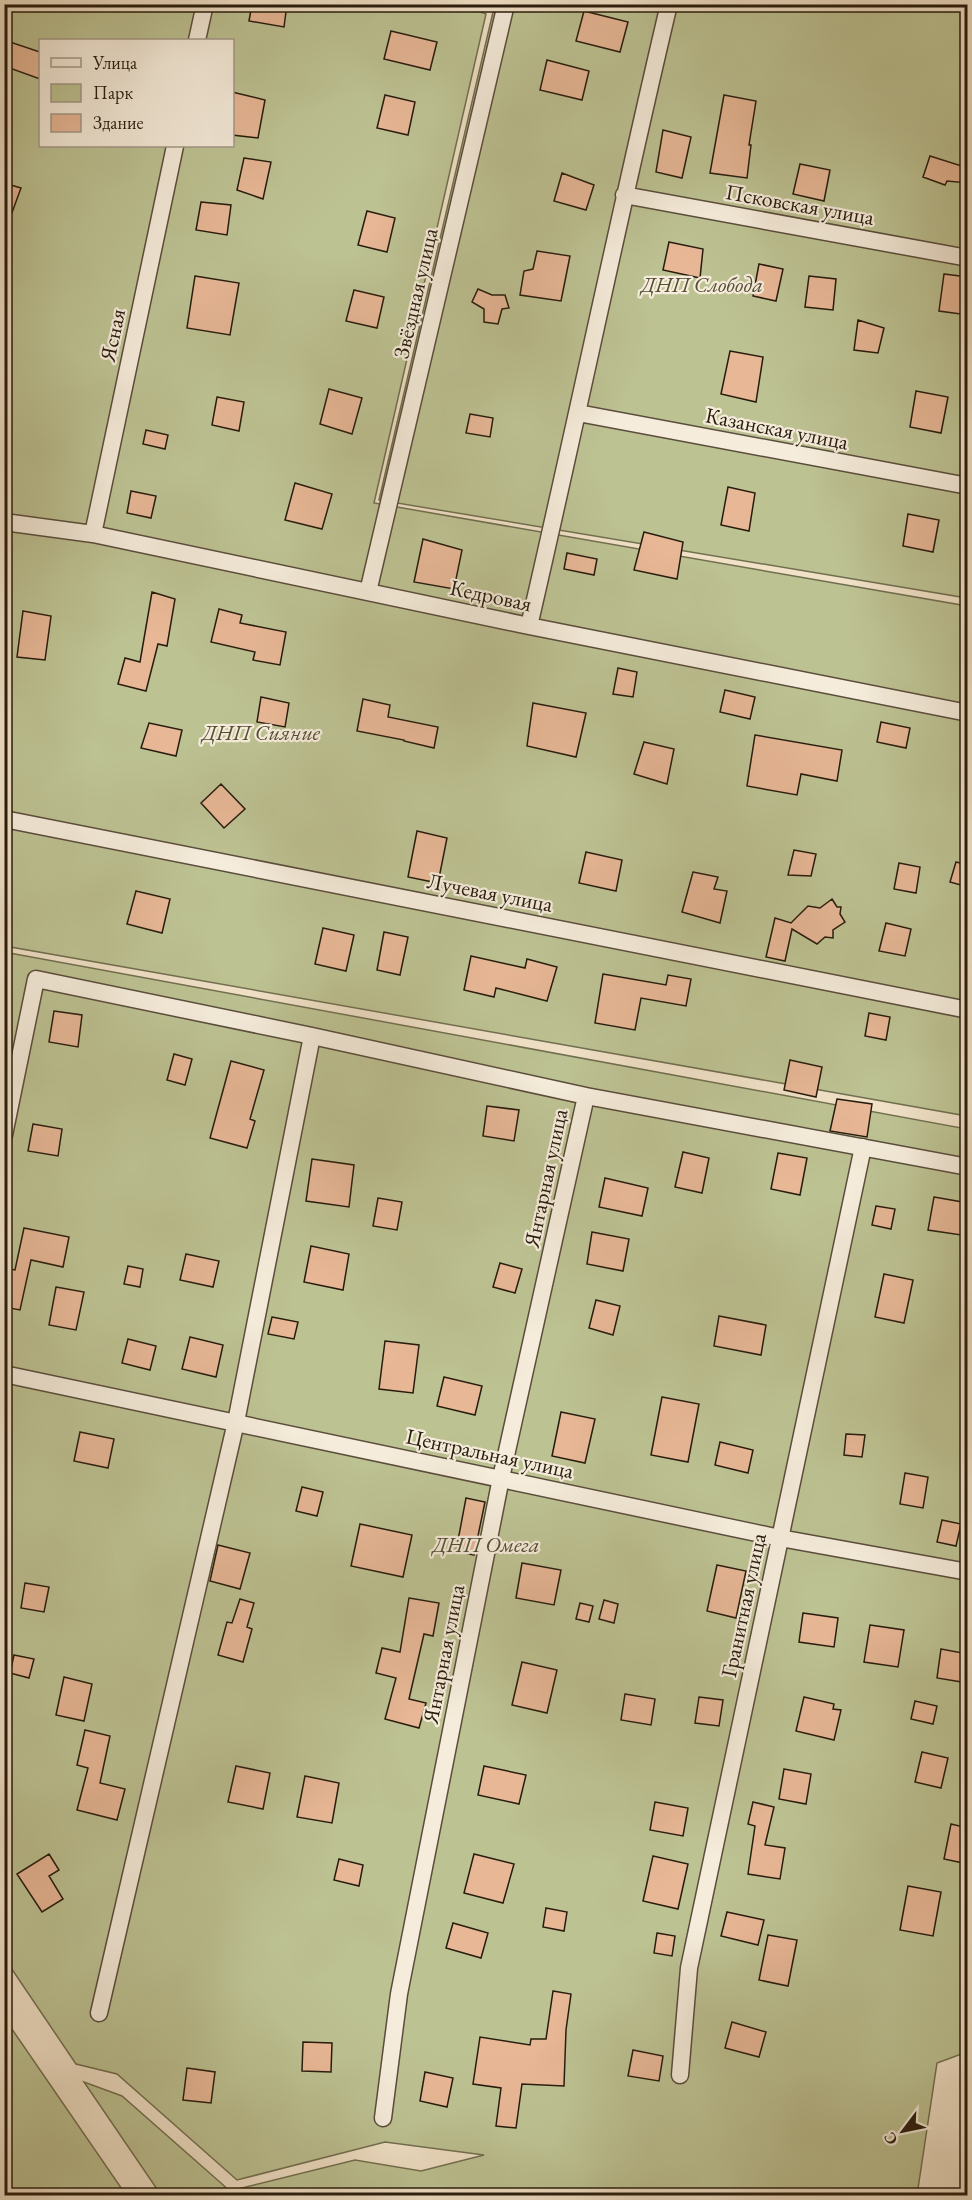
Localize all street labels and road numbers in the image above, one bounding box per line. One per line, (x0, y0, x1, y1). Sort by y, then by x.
street label: Псковская улица (723, 177, 877, 232)
street label: Звёздная улица (386, 225, 445, 361)
street label: Ясная (93, 306, 132, 365)
street label: Казанская улица (703, 400, 851, 457)
street label: Кедровая (447, 573, 535, 618)
street label: Лучевая улица (425, 866, 555, 919)
street label: Янтарная улица (516, 1106, 574, 1251)
street label: Центральная улица (403, 1422, 577, 1485)
street label: Гранитная улица (714, 1530, 773, 1680)
street label: Янтарная улица (416, 1582, 471, 1727)

